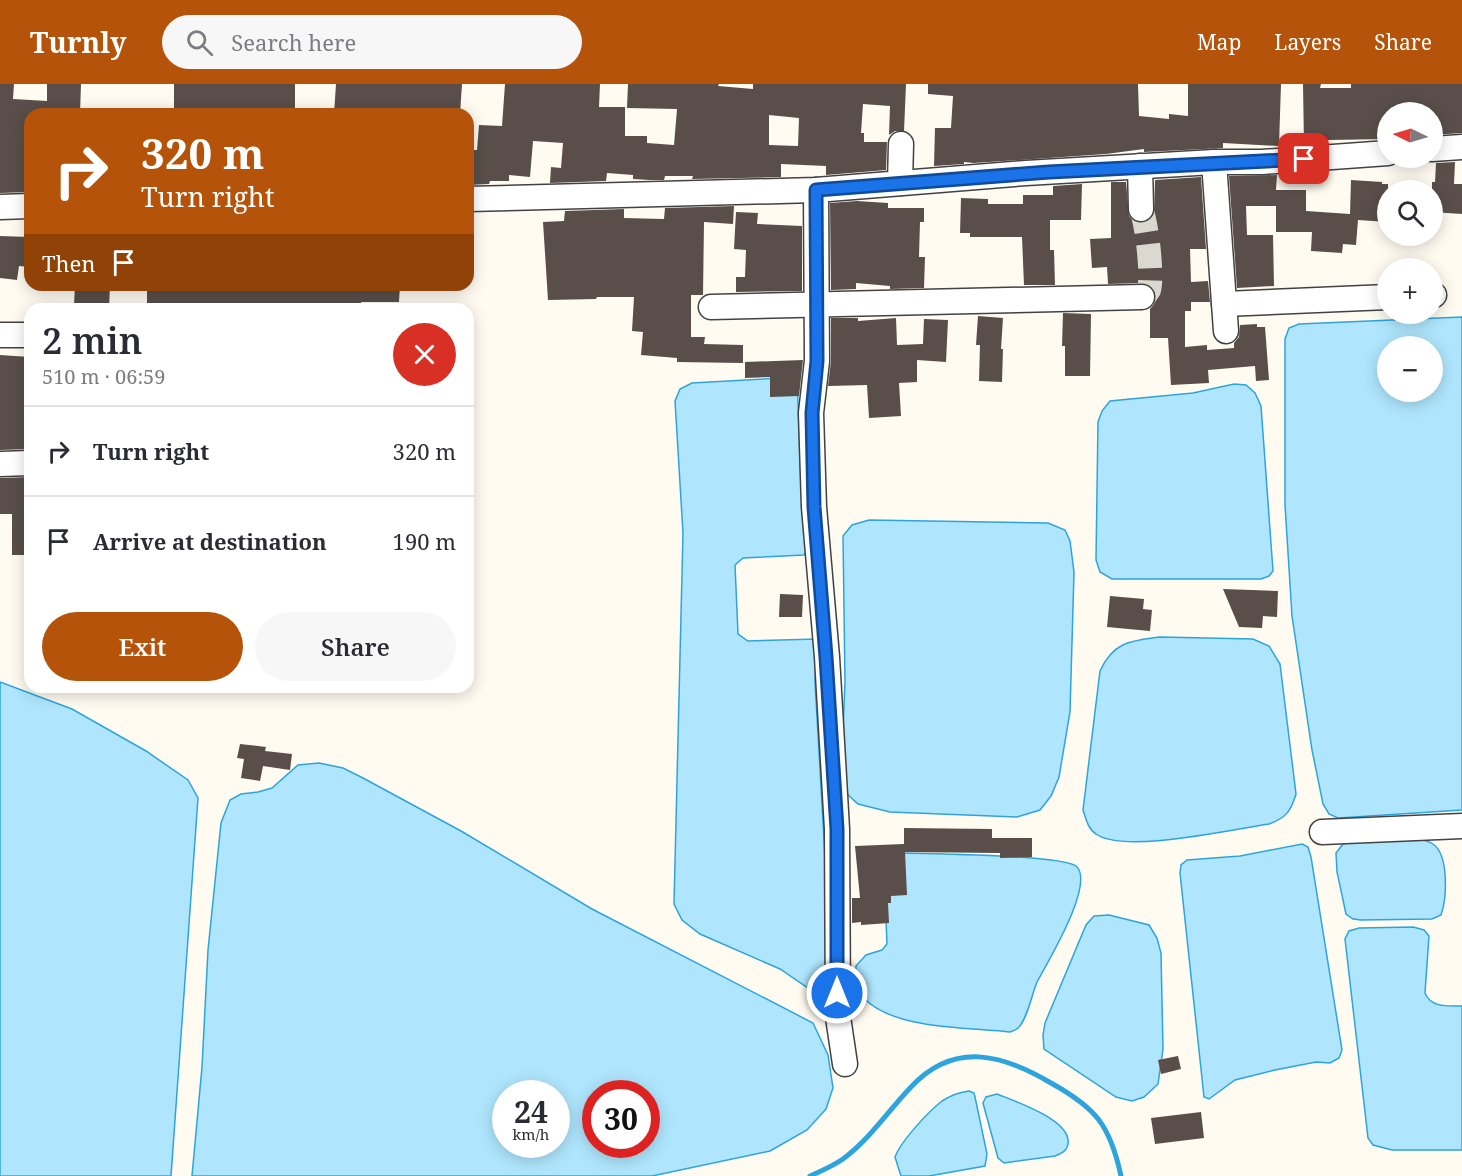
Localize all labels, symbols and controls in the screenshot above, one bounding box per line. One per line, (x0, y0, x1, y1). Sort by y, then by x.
search box (162, 15, 582, 69)
text: Turnly (30, 23, 126, 61)
icon: search (183, 26, 216, 59)
text: Search here (231, 27, 356, 57)
text: Map (1197, 28, 1241, 56)
text: Layers (1274, 28, 1341, 56)
text: Share (1374, 28, 1432, 56)
north arrow (1377, 102, 1443, 168)
map controls (1377, 102, 1443, 402)
text: 320 m (141, 124, 265, 181)
icon: right (42, 132, 120, 210)
pin (1278, 133, 1329, 184)
icon: arrive (1287, 142, 1320, 175)
text: Turn right (141, 178, 274, 215)
button: search (1377, 180, 1443, 246)
icon: arrive (107, 246, 140, 279)
text: Then (42, 248, 95, 278)
button: + (1377, 258, 1443, 324)
text: 2 min (42, 316, 143, 365)
button: close (393, 323, 456, 386)
button: − (1377, 336, 1443, 402)
text: 510 m · 06:59 (42, 363, 165, 390)
icon: right (42, 435, 75, 468)
text: Turn right (93, 436, 209, 466)
text: 320 m (393, 436, 456, 466)
icon: arrive (42, 525, 75, 558)
text: Arrive at destination (93, 526, 327, 556)
text: 190 m (393, 526, 456, 556)
button: Exit (42, 612, 243, 681)
button: Share (255, 612, 456, 681)
position arrow (805, 961, 869, 1025)
speed limit sign: 30 (582, 1080, 660, 1158)
text: 24 (514, 1091, 548, 1132)
text: km/h (513, 1124, 549, 1144)

